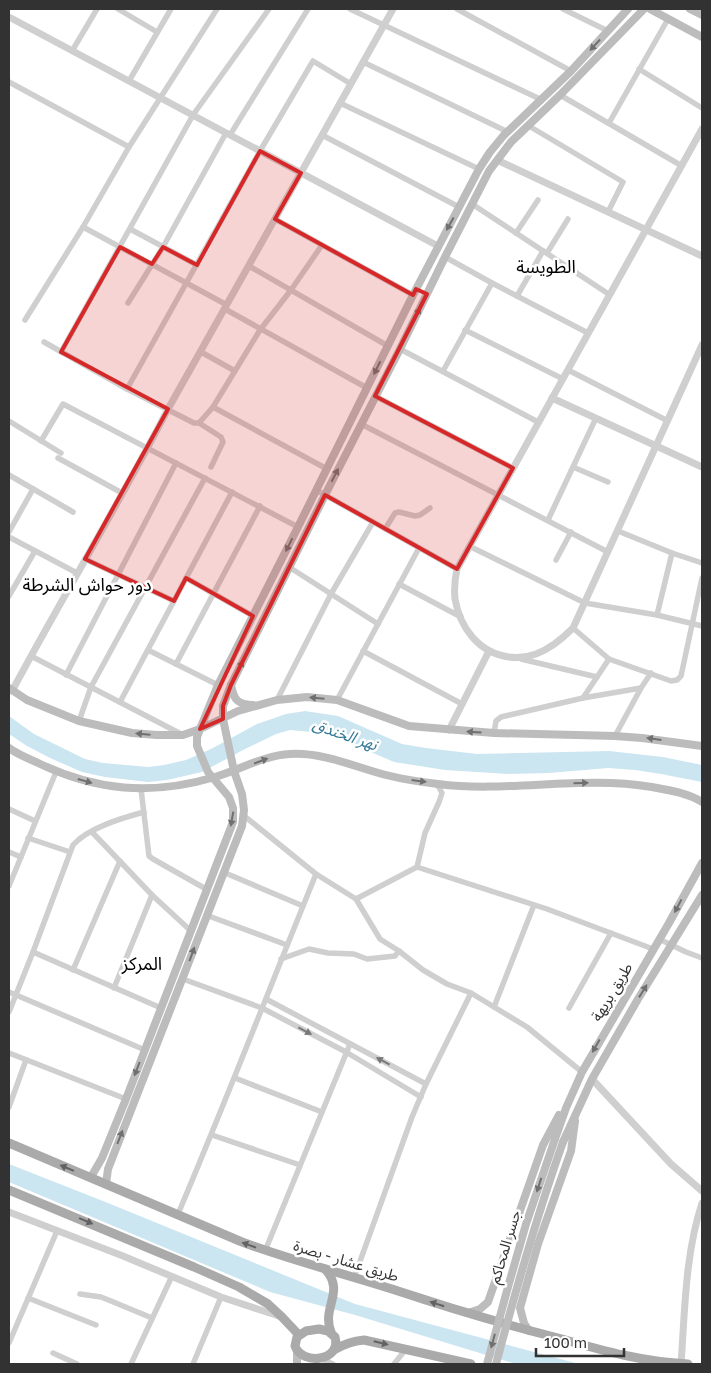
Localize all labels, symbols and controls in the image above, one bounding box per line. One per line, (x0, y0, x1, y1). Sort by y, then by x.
one-way arrow (589, 38, 601, 50)
one-way arrow (446, 217, 455, 230)
district label: الطويسة (516, 255, 576, 278)
one-way arrow (413, 307, 421, 321)
one-way arrow (372, 361, 381, 376)
one-way arrow (331, 467, 339, 482)
one-way arrow (285, 538, 293, 553)
district label: دور حواش الشرطة (22, 573, 152, 596)
one-way arrow (236, 660, 244, 674)
one-way arrow (308, 694, 324, 702)
water label: نهر الخندق (310, 714, 382, 755)
one-way arrow (466, 727, 482, 735)
one-way arrow (135, 729, 151, 737)
one-way arrow (646, 735, 662, 743)
one-way arrow (254, 756, 268, 764)
one-way arrow (411, 777, 427, 785)
one-way arrow (78, 778, 93, 786)
one-way arrow (573, 779, 589, 787)
one-way arrow (228, 812, 236, 827)
one-way arrow (674, 899, 683, 912)
one-way arrow (189, 946, 196, 961)
district label: المركز (121, 952, 162, 975)
street label: طريق بريهة (587, 959, 637, 1025)
one-way arrow (638, 985, 647, 998)
one-way arrow (298, 1027, 312, 1035)
one-way arrow (592, 1039, 601, 1052)
one-way arrow (376, 1057, 390, 1065)
one-way arrow (133, 1062, 141, 1076)
one-way arrow (117, 1130, 124, 1145)
one-way arrow (60, 1163, 74, 1171)
one-way arrow (535, 1178, 542, 1193)
street label: جسر المحاكم (484, 1208, 527, 1287)
one-way arrow (79, 1218, 93, 1226)
street label: طريق عشار - بصرة (291, 1235, 401, 1287)
one-way arrow (241, 1241, 256, 1249)
one-way arrow (429, 1299, 444, 1307)
scale bar (536, 1326, 624, 1358)
text: 100 m (544, 1333, 587, 1351)
one-way arrow (489, 1334, 497, 1349)
one-way arrow (373, 1339, 388, 1347)

